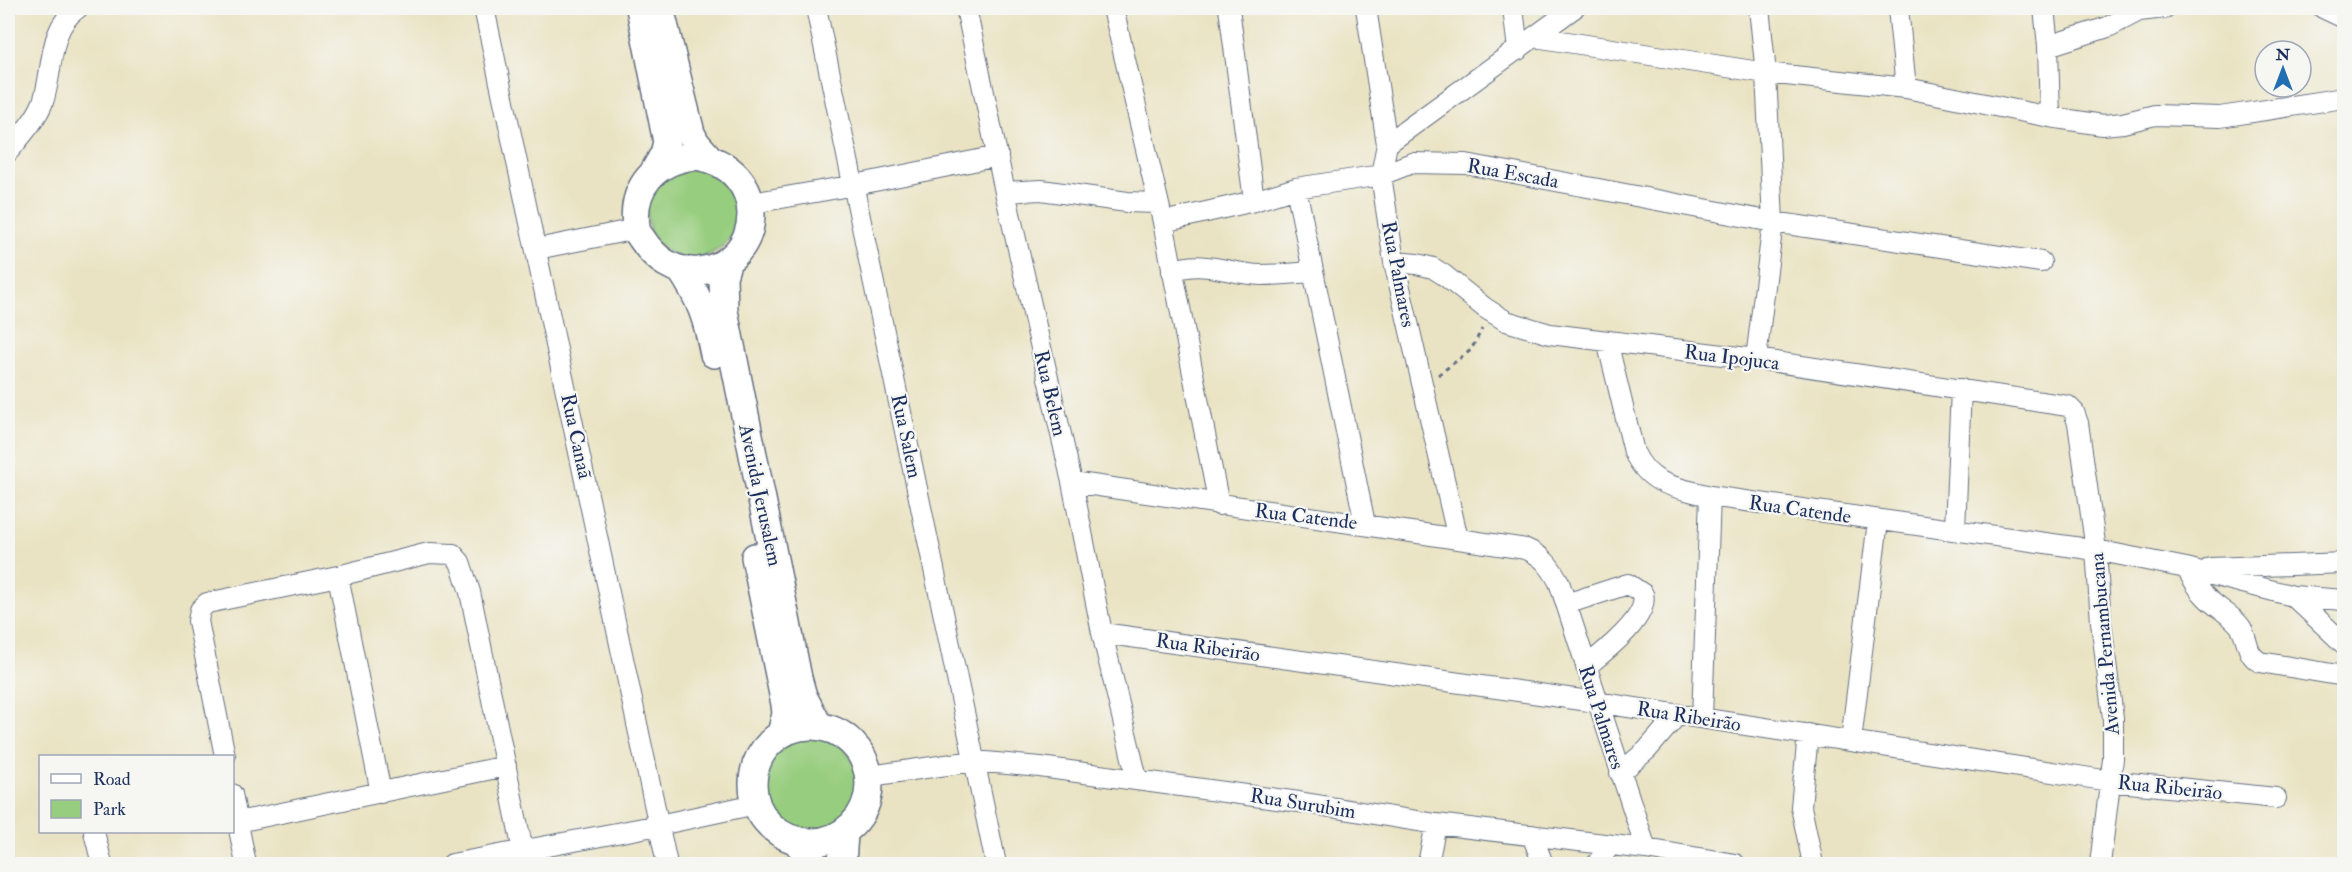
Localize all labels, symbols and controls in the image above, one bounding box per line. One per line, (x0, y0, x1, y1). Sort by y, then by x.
north arrow (2253, 39, 2313, 99)
text: N (2275, 45, 2291, 65)
street label: Rua Escada (1465, 153, 1561, 194)
street label: Rua Palmares (1376, 219, 1421, 330)
street label: Rua Ipojuca (1683, 339, 1782, 377)
street label: Rua Belem (1029, 348, 1073, 439)
street label: Rua Canaã (555, 391, 598, 482)
street label: Rua Salem (885, 392, 928, 481)
street label: Avenida Jerusalem (733, 421, 788, 569)
street label: Rua Catende (1747, 490, 1853, 529)
street label: Rua Catende (1253, 498, 1359, 535)
street label: Avenida Pernambucana (2084, 551, 2125, 737)
street label: Rua Ribeirão (1154, 628, 1262, 667)
street label: Rua Palmares (1573, 662, 1630, 772)
street label: Rua Ribeirão (1635, 696, 1743, 737)
legend (39, 755, 234, 833)
text: Road (93, 768, 131, 791)
street label: Rua Ribeirão (2116, 770, 2224, 805)
street label: Rua Surubim (1248, 783, 1358, 824)
text: Park (93, 798, 126, 821)

